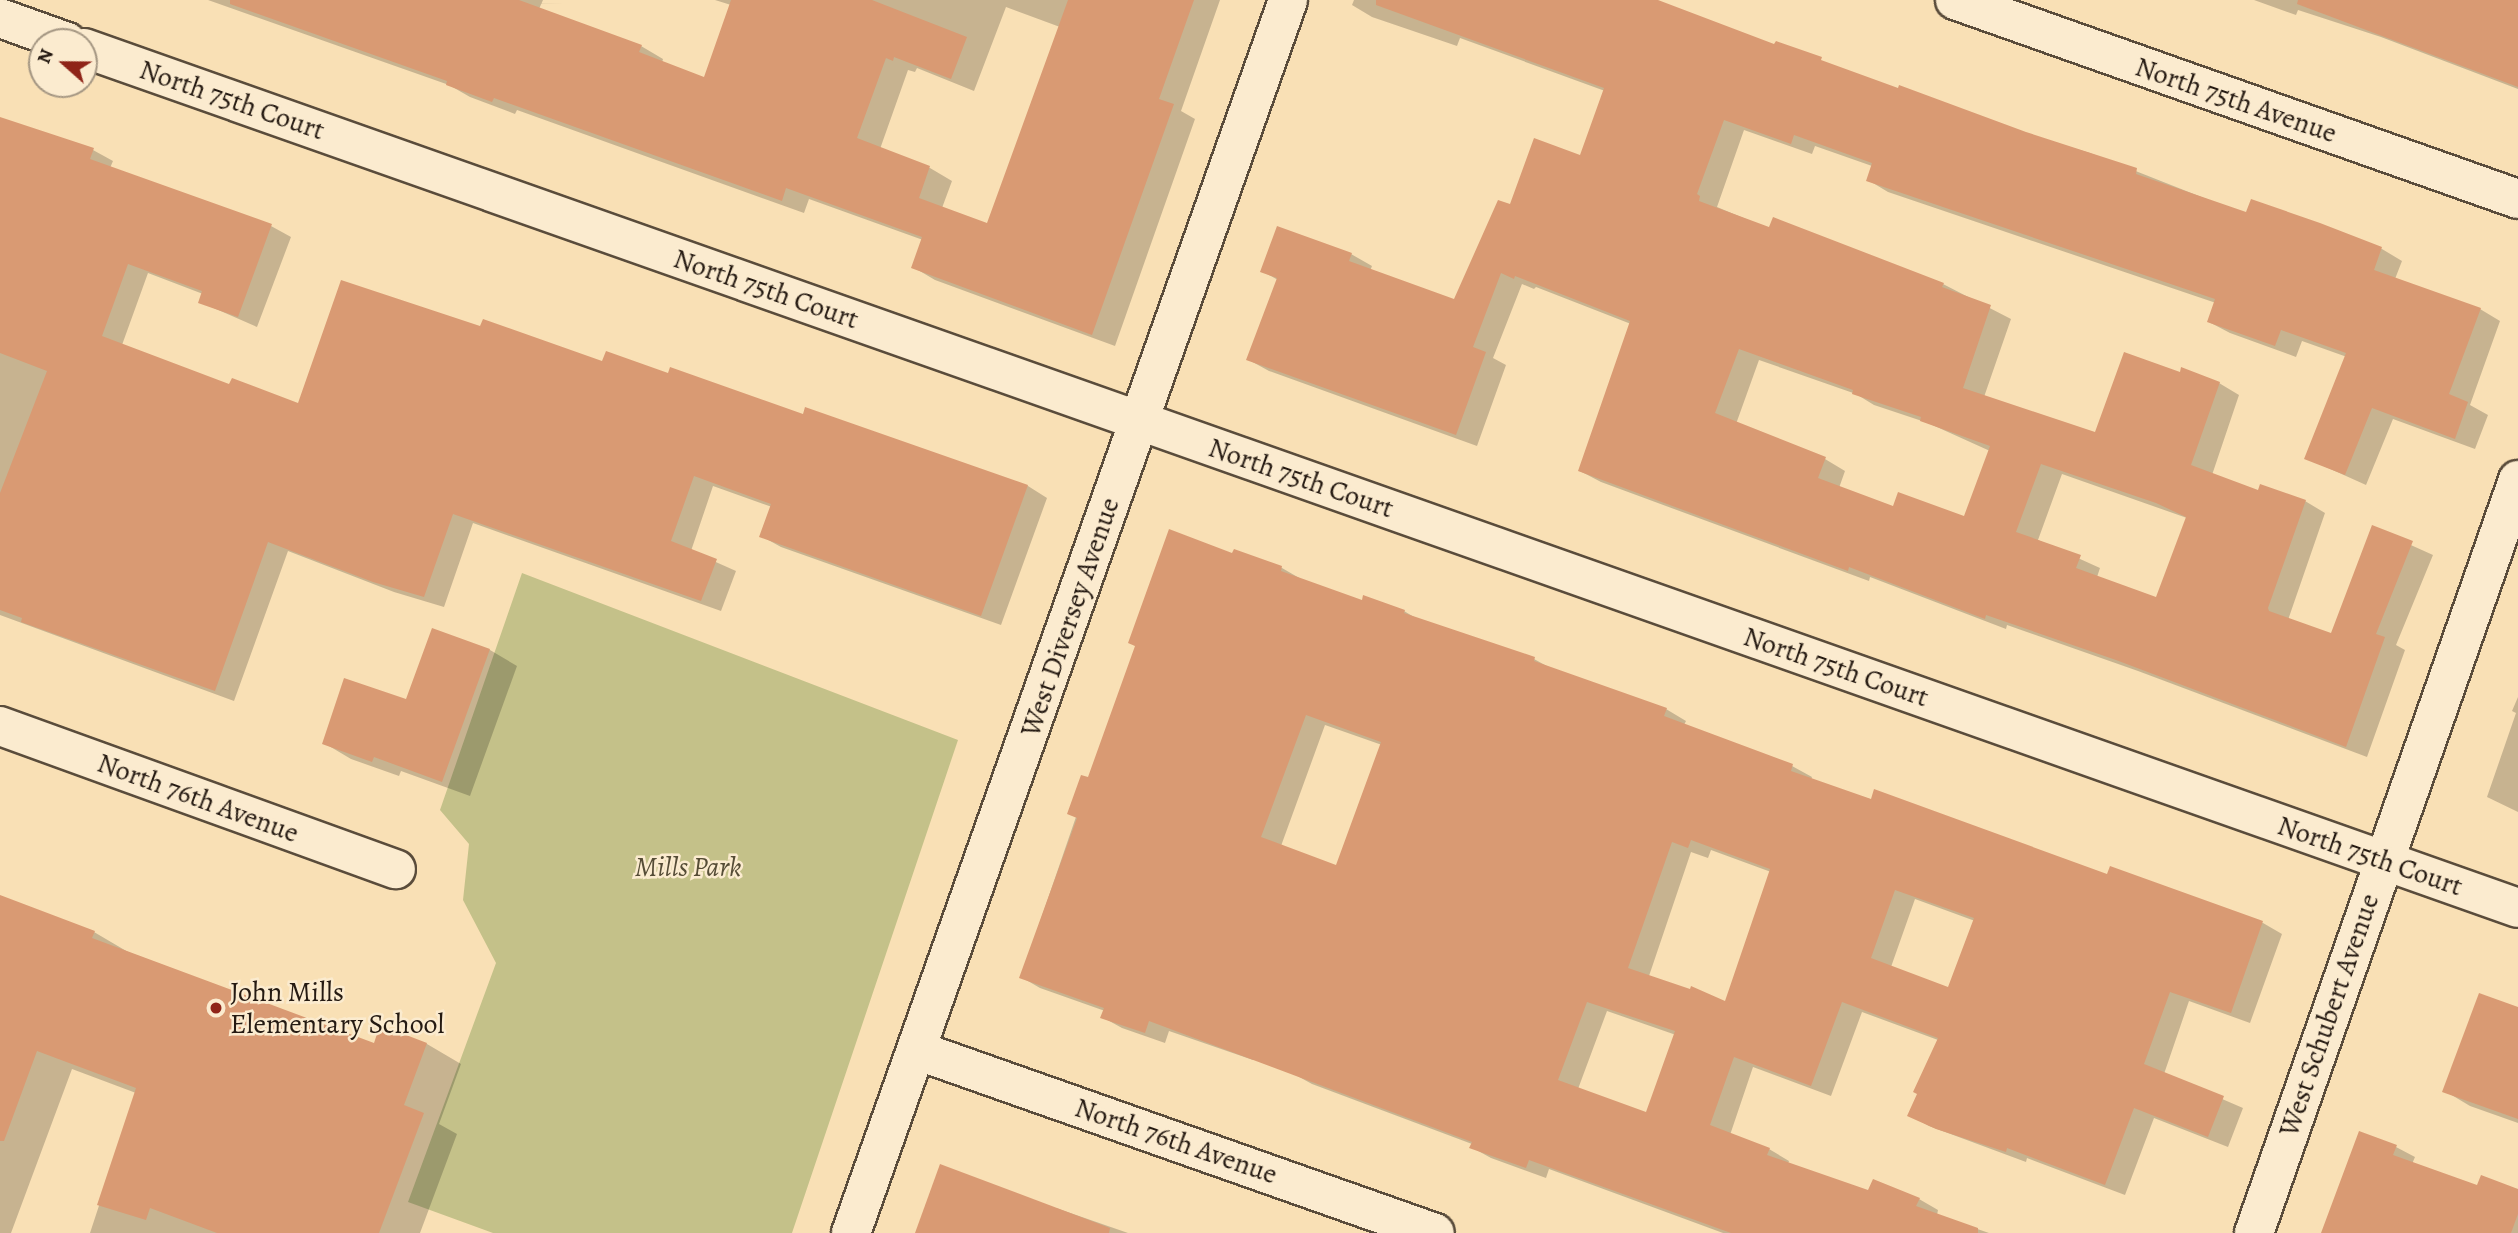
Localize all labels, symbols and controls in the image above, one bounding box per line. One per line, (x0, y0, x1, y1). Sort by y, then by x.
north arrow (28, 28, 98, 98)
text: N (31, 45, 60, 67)
street label: North 75th Avenue (2131, 50, 2341, 150)
street label: North 75th Court (135, 53, 329, 147)
street label: North 75th Court (669, 242, 863, 336)
street label: North 75th Court (1204, 431, 1398, 525)
street label: West Diversey Avenue (1013, 493, 1127, 741)
street label: North 75th Court (1739, 620, 1933, 714)
street label: North 76th Avenue (93, 746, 303, 850)
street label: North 75th Court (2273, 809, 2467, 903)
park label: Mills Park (635, 850, 741, 884)
street label: West Schubert Avenue (2272, 889, 2386, 1141)
place label: John Mills Elementary School (230, 975, 444, 1041)
marker: John Mills Elementary School (208, 1000, 224, 1016)
street label: North 76th Avenue (1070, 1091, 1282, 1191)

